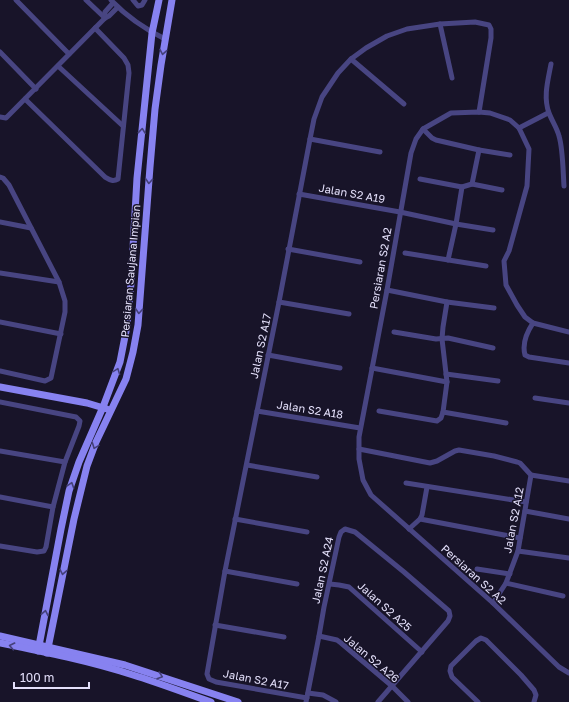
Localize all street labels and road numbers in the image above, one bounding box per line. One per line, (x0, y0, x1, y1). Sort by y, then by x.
street label: Jalan S2 A19 (318, 181, 386, 205)
street label: Persiaran Saujana Impian (118, 204, 142, 338)
street label: Persiaran S2 A2 (366, 226, 394, 310)
street label: Jalan S2 A17 (247, 312, 273, 380)
street label: Jalan S2 A18 (276, 397, 344, 421)
street label: Jalan S2 A12 (500, 486, 526, 554)
street label: Jalan S2 A24 (309, 535, 336, 605)
street label: Persiaran S2 A2 (439, 542, 509, 606)
street label: Jalan S2 A25 (355, 578, 415, 634)
street label: Jalan S2 A26 (342, 631, 403, 685)
street label: Jalan S2 A17 (222, 666, 290, 692)

